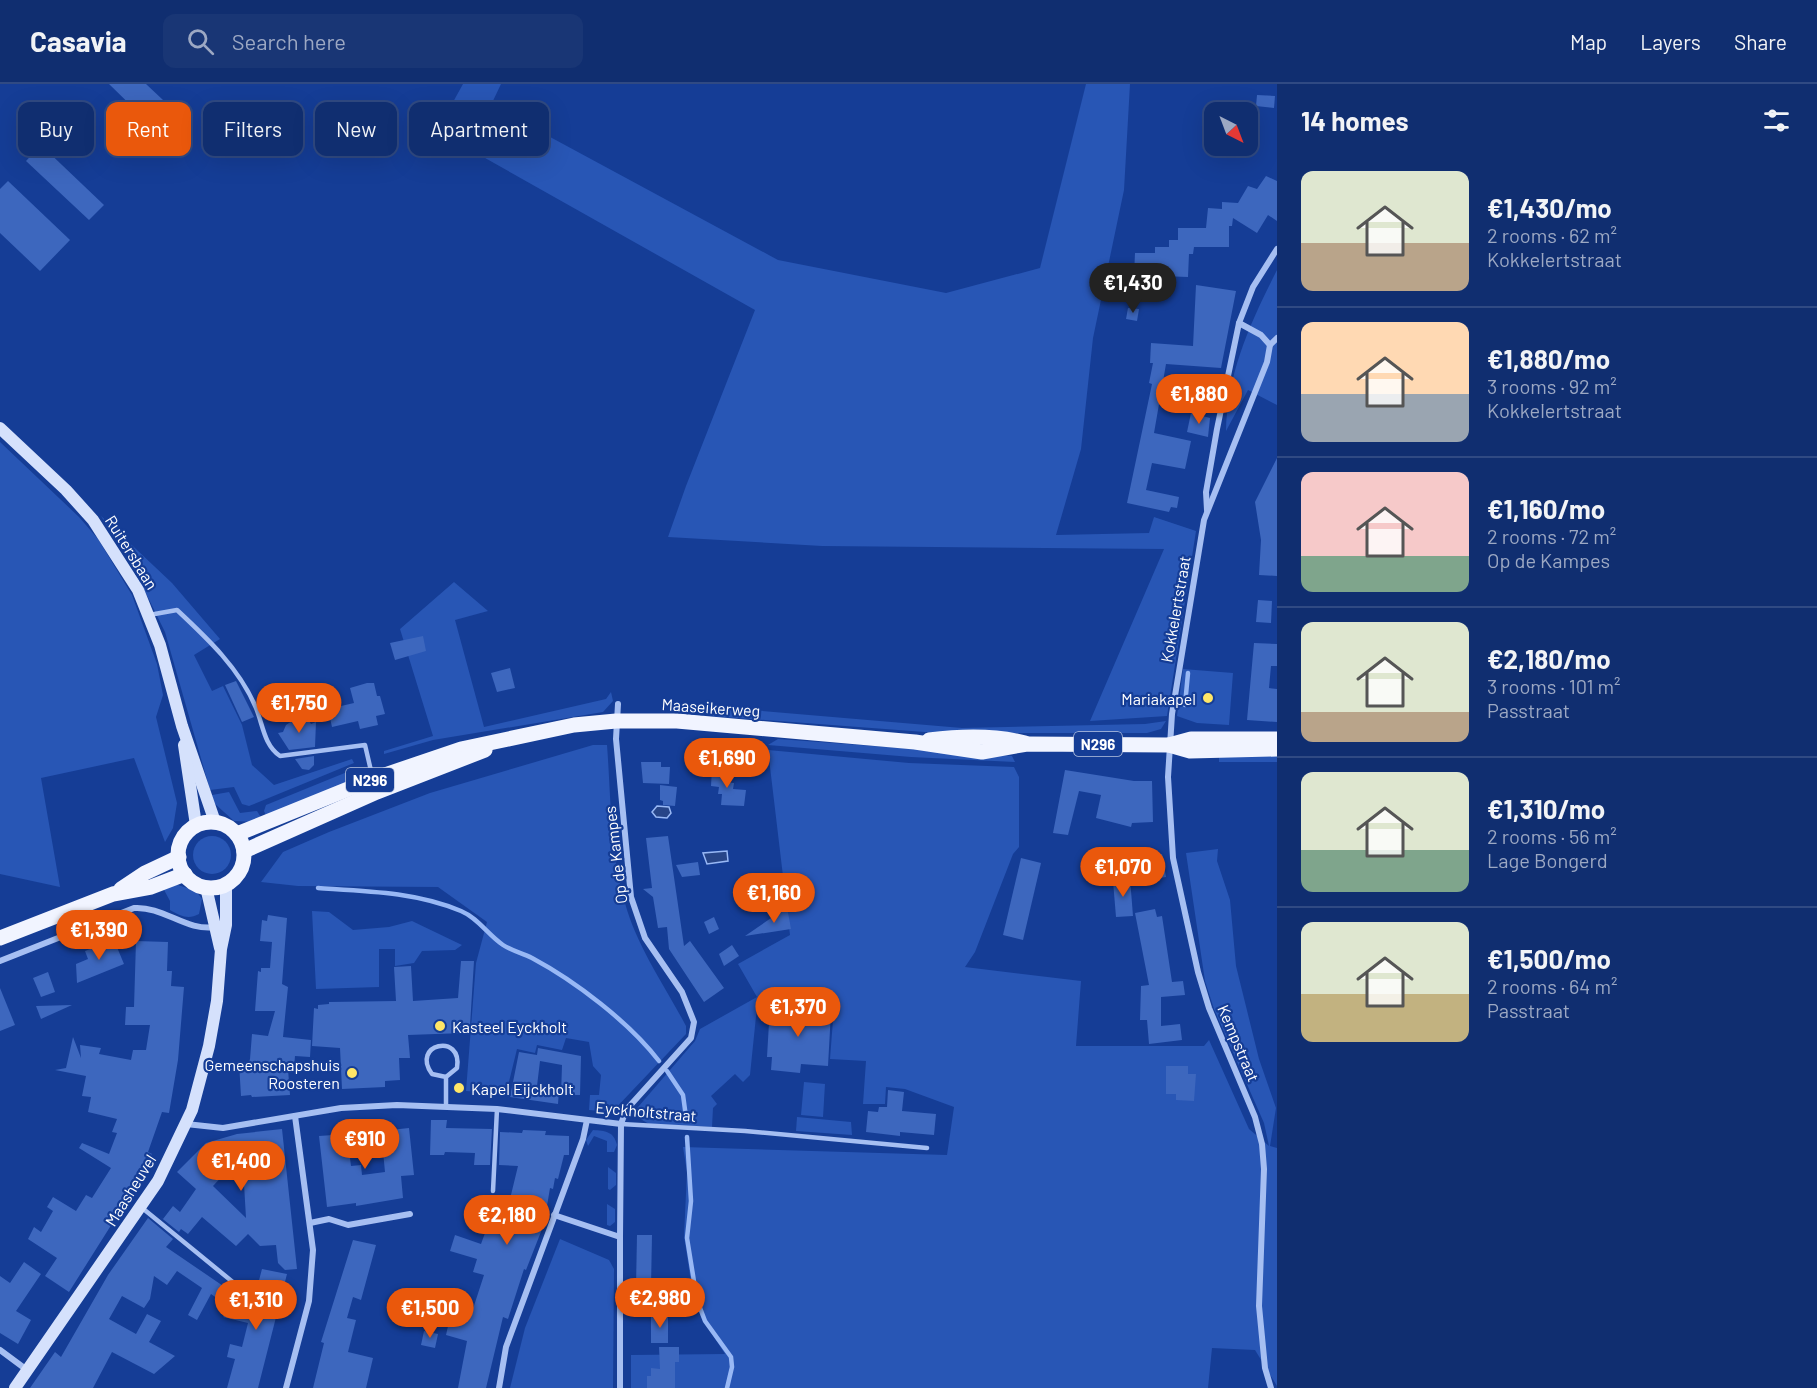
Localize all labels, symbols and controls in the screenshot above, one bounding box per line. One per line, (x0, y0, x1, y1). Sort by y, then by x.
search box (163, 14, 583, 68)
text: Casavia (30, 24, 127, 58)
icon: search (184, 25, 217, 58)
text: Search here (232, 28, 346, 54)
text: Map (1570, 29, 1607, 54)
text: Layers (1640, 29, 1701, 54)
text: Share (1734, 29, 1787, 54)
chip: Buy (18, 102, 94, 156)
chip: Rent (106, 102, 191, 156)
chip: Filters (203, 102, 303, 156)
chip: New (315, 102, 397, 156)
chip: Apartment (409, 102, 549, 156)
north arrow (1204, 102, 1258, 156)
map controls (1204, 102, 1258, 156)
icon: filters (1760, 104, 1793, 137)
text: 14 homes (1301, 105, 1408, 136)
text: €1,430/mo (1487, 192, 1612, 223)
icon: home (1349, 195, 1421, 267)
text: 2 rooms · 62 m² (1487, 223, 1617, 247)
text: Kokkelertstraat (1487, 247, 1622, 271)
pin: €1,430 (1084, 263, 1182, 314)
text: €1,430 (1103, 270, 1163, 294)
text: €1,880/mo (1487, 343, 1610, 374)
icon: home (1349, 346, 1421, 418)
pin: €1,880 (1150, 374, 1248, 425)
text: 3 rooms · 92 m² (1487, 374, 1617, 398)
text: €1,880 (1170, 381, 1228, 405)
text: Kokkelertstraat (1487, 398, 1622, 422)
text: €1,160/mo (1487, 493, 1605, 524)
icon: home (1349, 496, 1421, 568)
street label: Ruitersbaan (102, 511, 162, 593)
text: 2 rooms · 72 m² (1487, 524, 1616, 548)
text: Op de Kampes (1487, 548, 1610, 572)
street label: Kokkelertstraat (1156, 554, 1194, 664)
text: €2,180/mo (1487, 643, 1611, 674)
icon: home (1349, 646, 1421, 718)
text: 3 rooms · 101 m² (1487, 674, 1620, 698)
pin: €1,750 (250, 683, 348, 734)
place label: Mariakapel (1121, 689, 1196, 708)
text: €1,750 (270, 690, 328, 714)
marker: Mariakapel (1201, 691, 1215, 705)
street label: Maaseikerweg (661, 694, 761, 720)
text: Passtraat (1487, 698, 1570, 722)
road number: N296 (1074, 732, 1122, 756)
pin: €1,690 (678, 738, 776, 789)
text: €1,690 (698, 745, 756, 769)
road number: N296 (346, 768, 394, 792)
text: €1,310/mo (1487, 793, 1605, 824)
icon: home (1349, 796, 1421, 868)
street label: Op de Kampes (600, 805, 630, 905)
text: 2 rooms · 56 m² (1487, 824, 1617, 848)
pin: €1,070 (1074, 847, 1172, 898)
text: Lage Bongerd (1487, 848, 1608, 872)
text: €1,070 (1094, 854, 1152, 878)
pin: €1,160 (725, 873, 823, 924)
text: €1,160 (747, 880, 801, 904)
pin: €1,390 (50, 910, 148, 961)
text: €1,390 (70, 917, 128, 941)
text: €1,500/mo (1487, 943, 1611, 974)
icon: home (1349, 946, 1421, 1018)
text: 2 rooms · 64 m² (1487, 974, 1617, 998)
pin: €1,370 (749, 987, 847, 1038)
text: €1,370 (769, 994, 827, 1018)
text: Passtraat (1487, 998, 1570, 1022)
street label: Kempstraat (1214, 1002, 1264, 1084)
place label: Kasteel Eyckholt (452, 1017, 567, 1036)
marker: Kasteel Eyckholt (433, 1019, 447, 1033)
place label: Gemeenschapshuis Roosteren (205, 1055, 340, 1092)
marker: Gemeenschapshuis Roosteren (345, 1066, 359, 1080)
place label: Kapel Eijckholt (471, 1079, 574, 1098)
marker: Kapel Eijckholt (452, 1081, 466, 1095)
street label: Eyckholtstraat (595, 1097, 697, 1125)
pin: €910 (329, 1119, 401, 1170)
text: €910 (344, 1126, 386, 1150)
pin: €1,400 (192, 1141, 290, 1192)
text: €1,400 (211, 1148, 271, 1172)
street label: Maasheuvel (101, 1151, 159, 1229)
pin: €2,180 (458, 1195, 556, 1246)
text: €2,180 (478, 1202, 536, 1226)
pin: €2,980 (611, 1278, 709, 1329)
pin: €1,310 (207, 1280, 305, 1331)
text: €2,980 (629, 1285, 691, 1309)
text: €1,310 (229, 1287, 283, 1311)
pin: €1,500 (381, 1288, 479, 1339)
text: €1,500 (401, 1295, 459, 1319)

